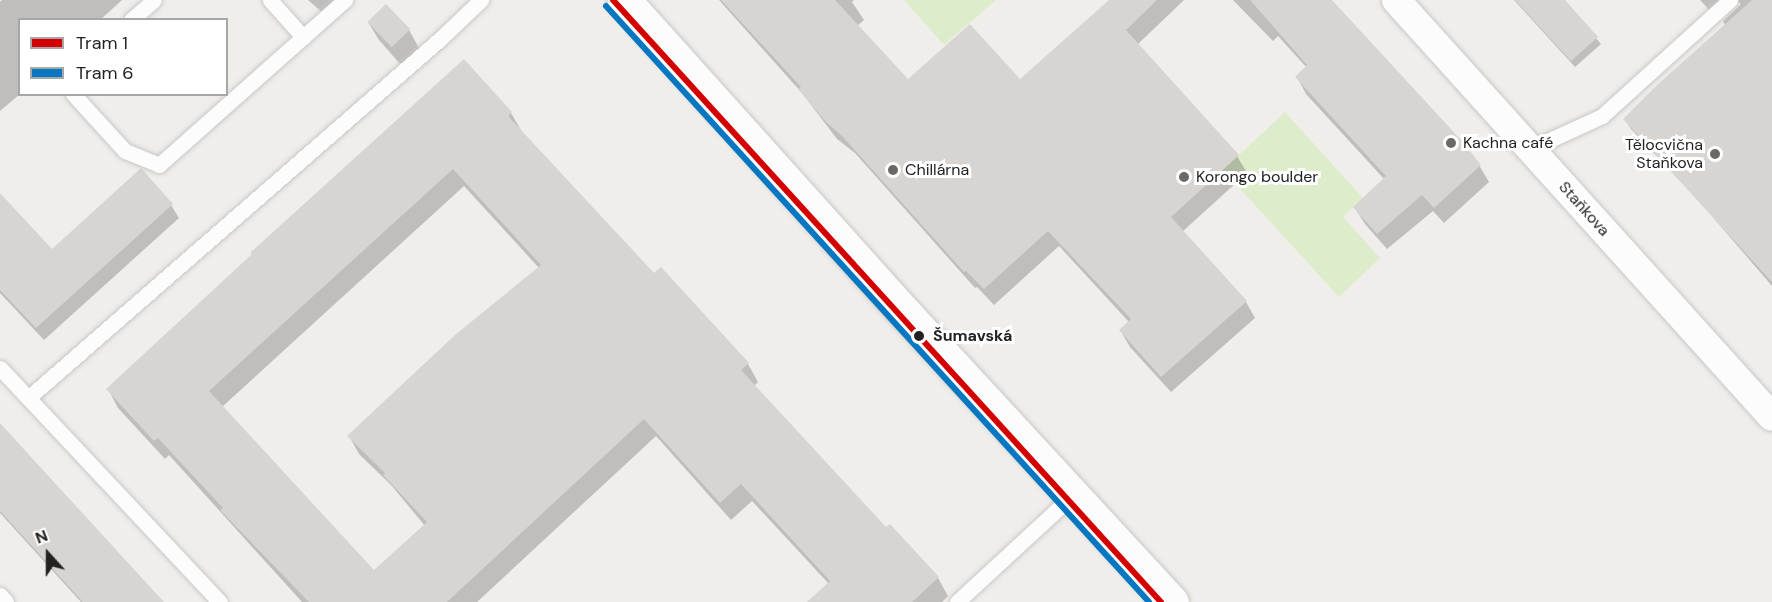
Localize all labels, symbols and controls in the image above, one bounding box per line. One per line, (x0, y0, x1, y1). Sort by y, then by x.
legend (18, 18, 228, 96)
text: Tram 1 (76, 31, 128, 55)
text: Tram 6 (76, 61, 134, 85)
place label: Kachna café (1463, 133, 1553, 153)
place label: Tělocvična Staňkova (1625, 135, 1703, 173)
marker: Kachna café (1444, 136, 1458, 150)
marker: Tělocvična Staňkova (1708, 147, 1722, 161)
place label: Chillárna (905, 160, 969, 180)
marker: Chillárna (886, 163, 900, 177)
place label: Korongo boulder (1196, 167, 1318, 187)
marker: Korongo boulder (1177, 170, 1191, 184)
street label: Staňkova (1555, 178, 1613, 240)
place label: Šumavská (933, 326, 1012, 346)
marker: Šumavská (910, 327, 928, 345)
north arrow (18, 524, 78, 584)
text: N (32, 525, 51, 549)

